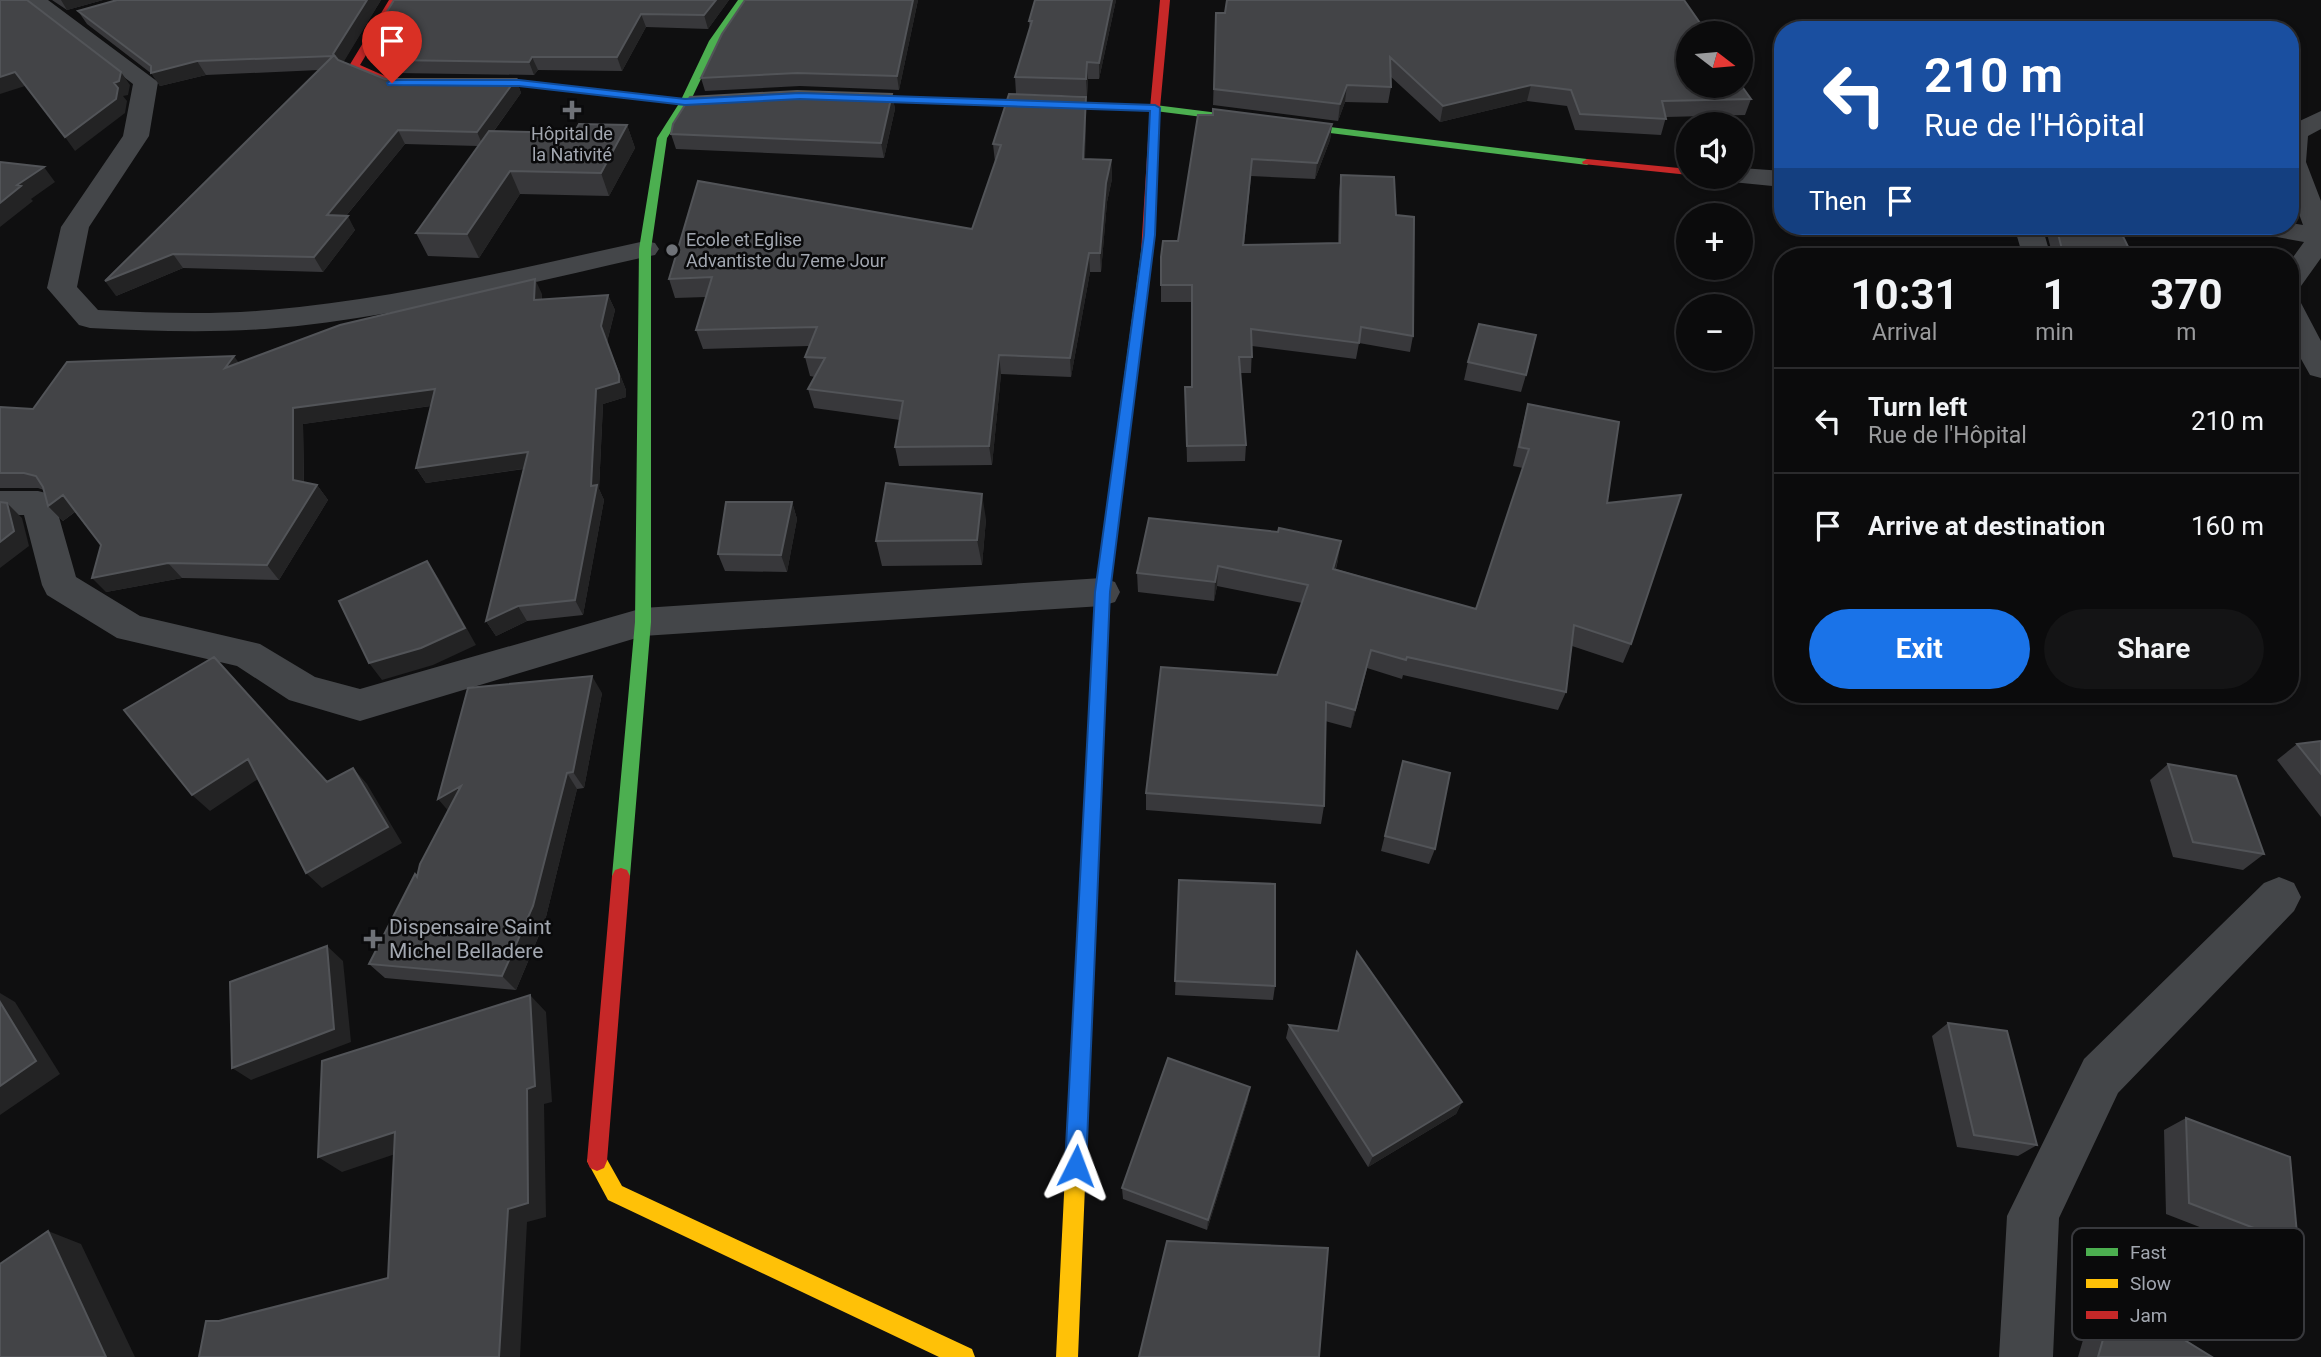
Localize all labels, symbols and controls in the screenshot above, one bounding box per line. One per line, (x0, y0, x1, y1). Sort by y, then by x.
pin (362, 11, 422, 83)
north arrow (1676, 21, 1754, 98)
map controls (1676, 21, 1753, 371)
icon: arrive (373, 22, 411, 60)
text: 210 m (1924, 47, 2063, 104)
icon: left (1809, 49, 1900, 140)
marker: Hôpital de la Nativité (562, 100, 582, 120)
text: Rue de l'Hôpital (1924, 106, 2145, 144)
button: sound (1676, 112, 1753, 189)
place label: Hôpital de la Nativité (531, 123, 613, 165)
icon: arrive (1881, 182, 1919, 220)
text: Then (1809, 186, 1867, 216)
button: + (1676, 203, 1753, 280)
place label: Ecole et Eglise Advantiste du 7eme Jour (686, 229, 886, 271)
marker: Ecole et Eglise Advantiste du 7eme Jour (664, 242, 680, 258)
text: 10:31 (1851, 270, 1959, 319)
text: 1 (2042, 270, 2067, 319)
text: 370 (2150, 270, 2223, 319)
button: − (1676, 294, 1753, 371)
text: Arrival (1872, 319, 1937, 346)
text: min (2035, 319, 2074, 346)
text: m (2176, 319, 2196, 346)
text: Turn left (1868, 392, 1967, 422)
icon: left (1809, 402, 1847, 440)
text: 210 m (2191, 406, 2264, 436)
text: Rue de l'Hôpital (1868, 422, 2027, 449)
icon: arrive (1809, 507, 1847, 545)
text: Arrive at destination (1868, 511, 2105, 541)
text: 160 m (2191, 511, 2264, 541)
button: Exit (1809, 609, 2030, 689)
button: Share (2044, 609, 2264, 689)
place label: Dispensaire Saint Michel Belladere (389, 915, 551, 963)
marker: Dispensaire Saint Michel Belladere (363, 929, 383, 949)
position arrow (1039, 1129, 1113, 1203)
legend (2072, 1228, 2304, 1340)
text: Fast (2130, 1241, 2167, 1264)
text: Slow (2130, 1272, 2171, 1295)
text: Jam (2130, 1304, 2167, 1327)

